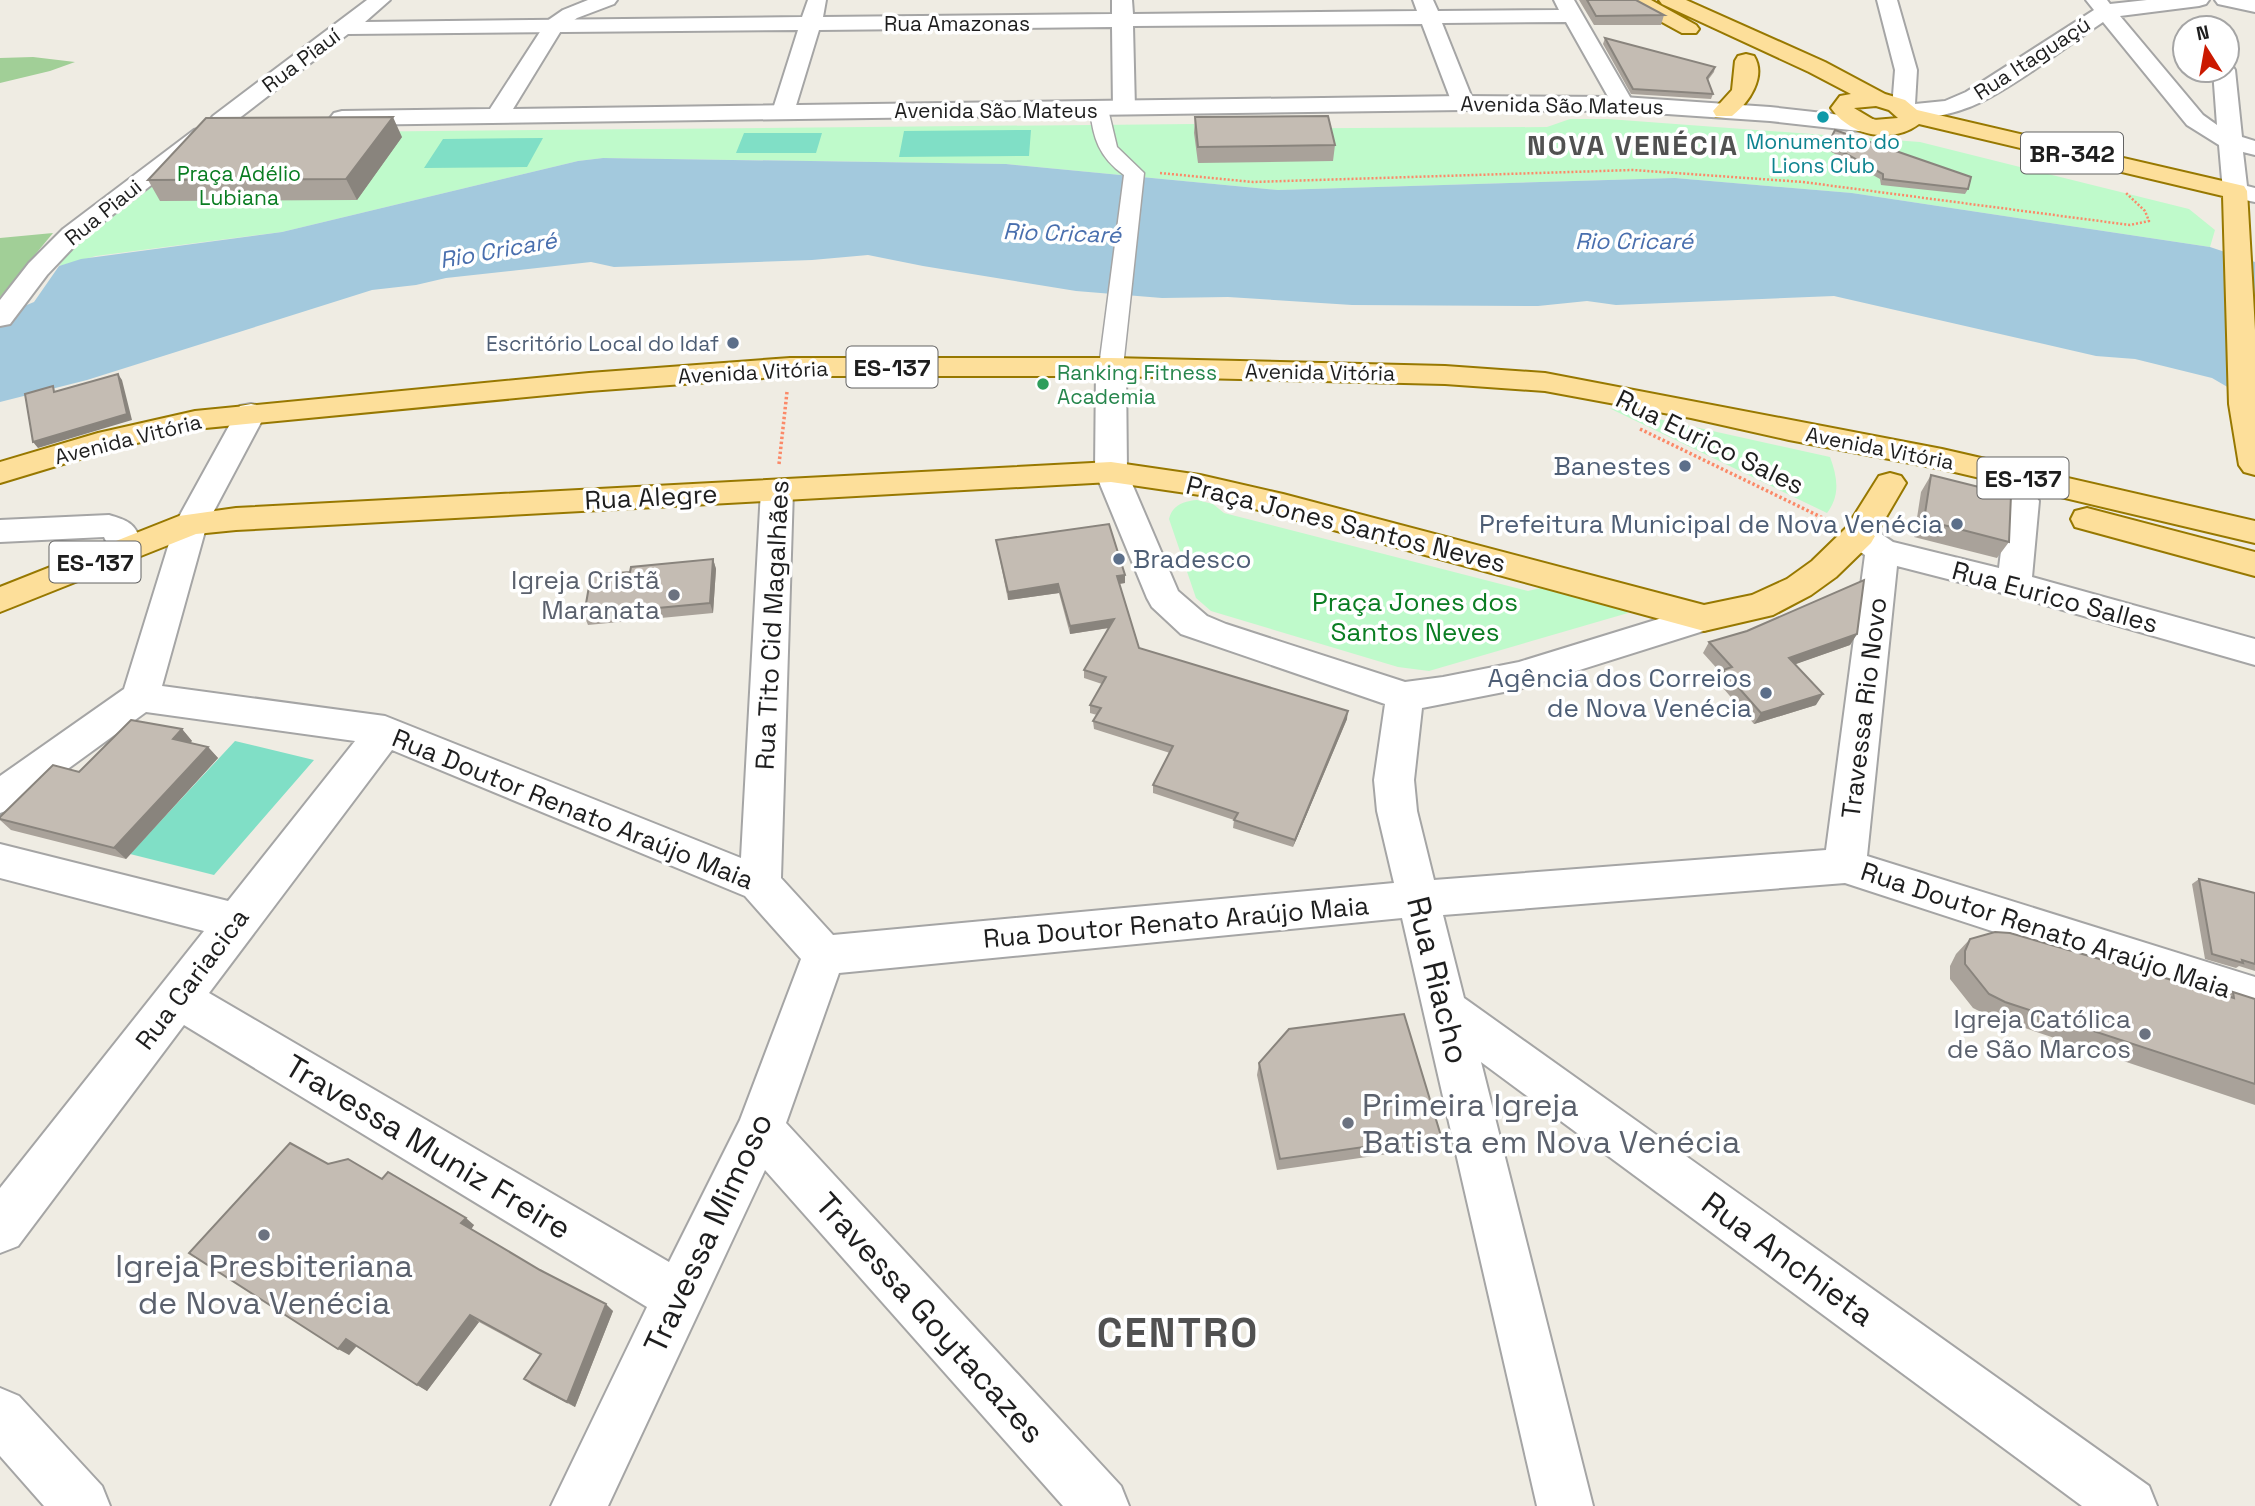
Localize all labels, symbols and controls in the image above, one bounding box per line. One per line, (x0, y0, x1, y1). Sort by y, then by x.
street label: Rua Amazonas (884, 10, 1030, 37)
street label: Rua Itaguaçú (1969, 10, 2095, 106)
north arrow (2171, 14, 2241, 84)
text: N (2194, 19, 2211, 46)
street label: Rua Piauí (256, 21, 346, 98)
street label: Avenida São Mateus (1460, 90, 1664, 120)
street label: Avenida São Mateus (894, 97, 1098, 124)
marker: Monumento do Lions Club (1815, 109, 1831, 125)
district label: NOVA VENÉCIA (1527, 127, 1739, 163)
place label: Monumento do Lions Club (1746, 128, 1900, 179)
road number: BR-342 (2021, 132, 2123, 174)
park label: Praça Adélio Lubiana (177, 160, 301, 211)
street label: Rua Piaui (59, 173, 147, 251)
water label: Rio Cricaré (1002, 216, 1123, 250)
water label: Rio Cricaré (437, 225, 560, 275)
water label: Rio Cricaré (1575, 226, 1694, 256)
place label: Escritório Local do Idaf (486, 330, 719, 357)
marker: Escritório Local do Idaf (725, 335, 741, 351)
road number: ES-137 (846, 346, 938, 388)
street label: Avenida Vitória (677, 355, 829, 389)
street label: Avenida Vitória (1245, 357, 1395, 387)
place label: Ranking Fitness Academia (1057, 359, 1217, 410)
marker: Ranking Fitness Academia (1035, 376, 1051, 392)
street label: Rua Eurico Sales (1610, 382, 1810, 502)
street label: Avenida Vitória (52, 408, 204, 470)
street label: Avenida Vitória (1804, 420, 1956, 476)
place label: Banestes (1554, 449, 1671, 483)
marker: Banestes (1677, 458, 1693, 474)
road number: ES-137 (1978, 458, 2068, 499)
street label: Praça Jones Santos Neves (1183, 468, 1509, 580)
street label: Rua Alegre (584, 477, 718, 517)
street label: Rua Tito Cid Magalhães (747, 479, 797, 771)
place label: Prefeitura Municipal de Nova Venécia (1479, 507, 1943, 541)
marker: Prefeitura Municipal de Nova Venécia (1949, 516, 1965, 532)
road number: ES-137 (50, 542, 140, 582)
place label: Bradesco (1133, 542, 1252, 576)
marker: Bradesco (1111, 551, 1127, 567)
street label: Rua Eurico Salles (1948, 553, 2162, 641)
place label: Igreja Cristã Maranata (511, 563, 660, 627)
park label: Praça Jones dos Santos Neves (1312, 585, 1518, 649)
marker: Igreja Cristã Maranata (666, 587, 682, 603)
street label: Travessa Rio Novo (1834, 595, 1894, 821)
place label: Agência dos Correios de Nova Venécia (1487, 661, 1752, 725)
marker: Agência dos Correios de Nova Venécia (1758, 685, 1774, 701)
street label: Rua Doutor Renato Araújo Maia (387, 721, 759, 897)
street label: Rua Doutor Renato Araújo Maia (1857, 854, 2235, 1006)
street label: Rua Doutor Renato Araújo Maia (982, 888, 1370, 956)
street label: Rua Riacho (1398, 892, 1478, 1068)
street label: Rua Cariacica (128, 901, 256, 1057)
place label: Igreja Católica de São Marcos (1947, 1002, 2131, 1066)
marker: Igreja Católica de São Marcos (2137, 1026, 2153, 1042)
street label: Travessa Muniz Freire (278, 1046, 578, 1248)
place label: Primeira Igreja Batista em Nova Venécia (1362, 1085, 1740, 1162)
street label: Travessa Mimoso (635, 1106, 781, 1360)
marker: Primeira Igreja Batista em Nova Venécia (1340, 1115, 1356, 1131)
street label: Rua Anchieta (1694, 1183, 1882, 1335)
street label: Travessa Goytacazes (807, 1184, 1053, 1452)
marker: Igreja Presbiteriana de Nova Venécia (256, 1227, 272, 1243)
place label: Igreja Presbiteriana de Nova Venécia (115, 1246, 413, 1323)
district label: CENTRO (1097, 1308, 1259, 1359)

